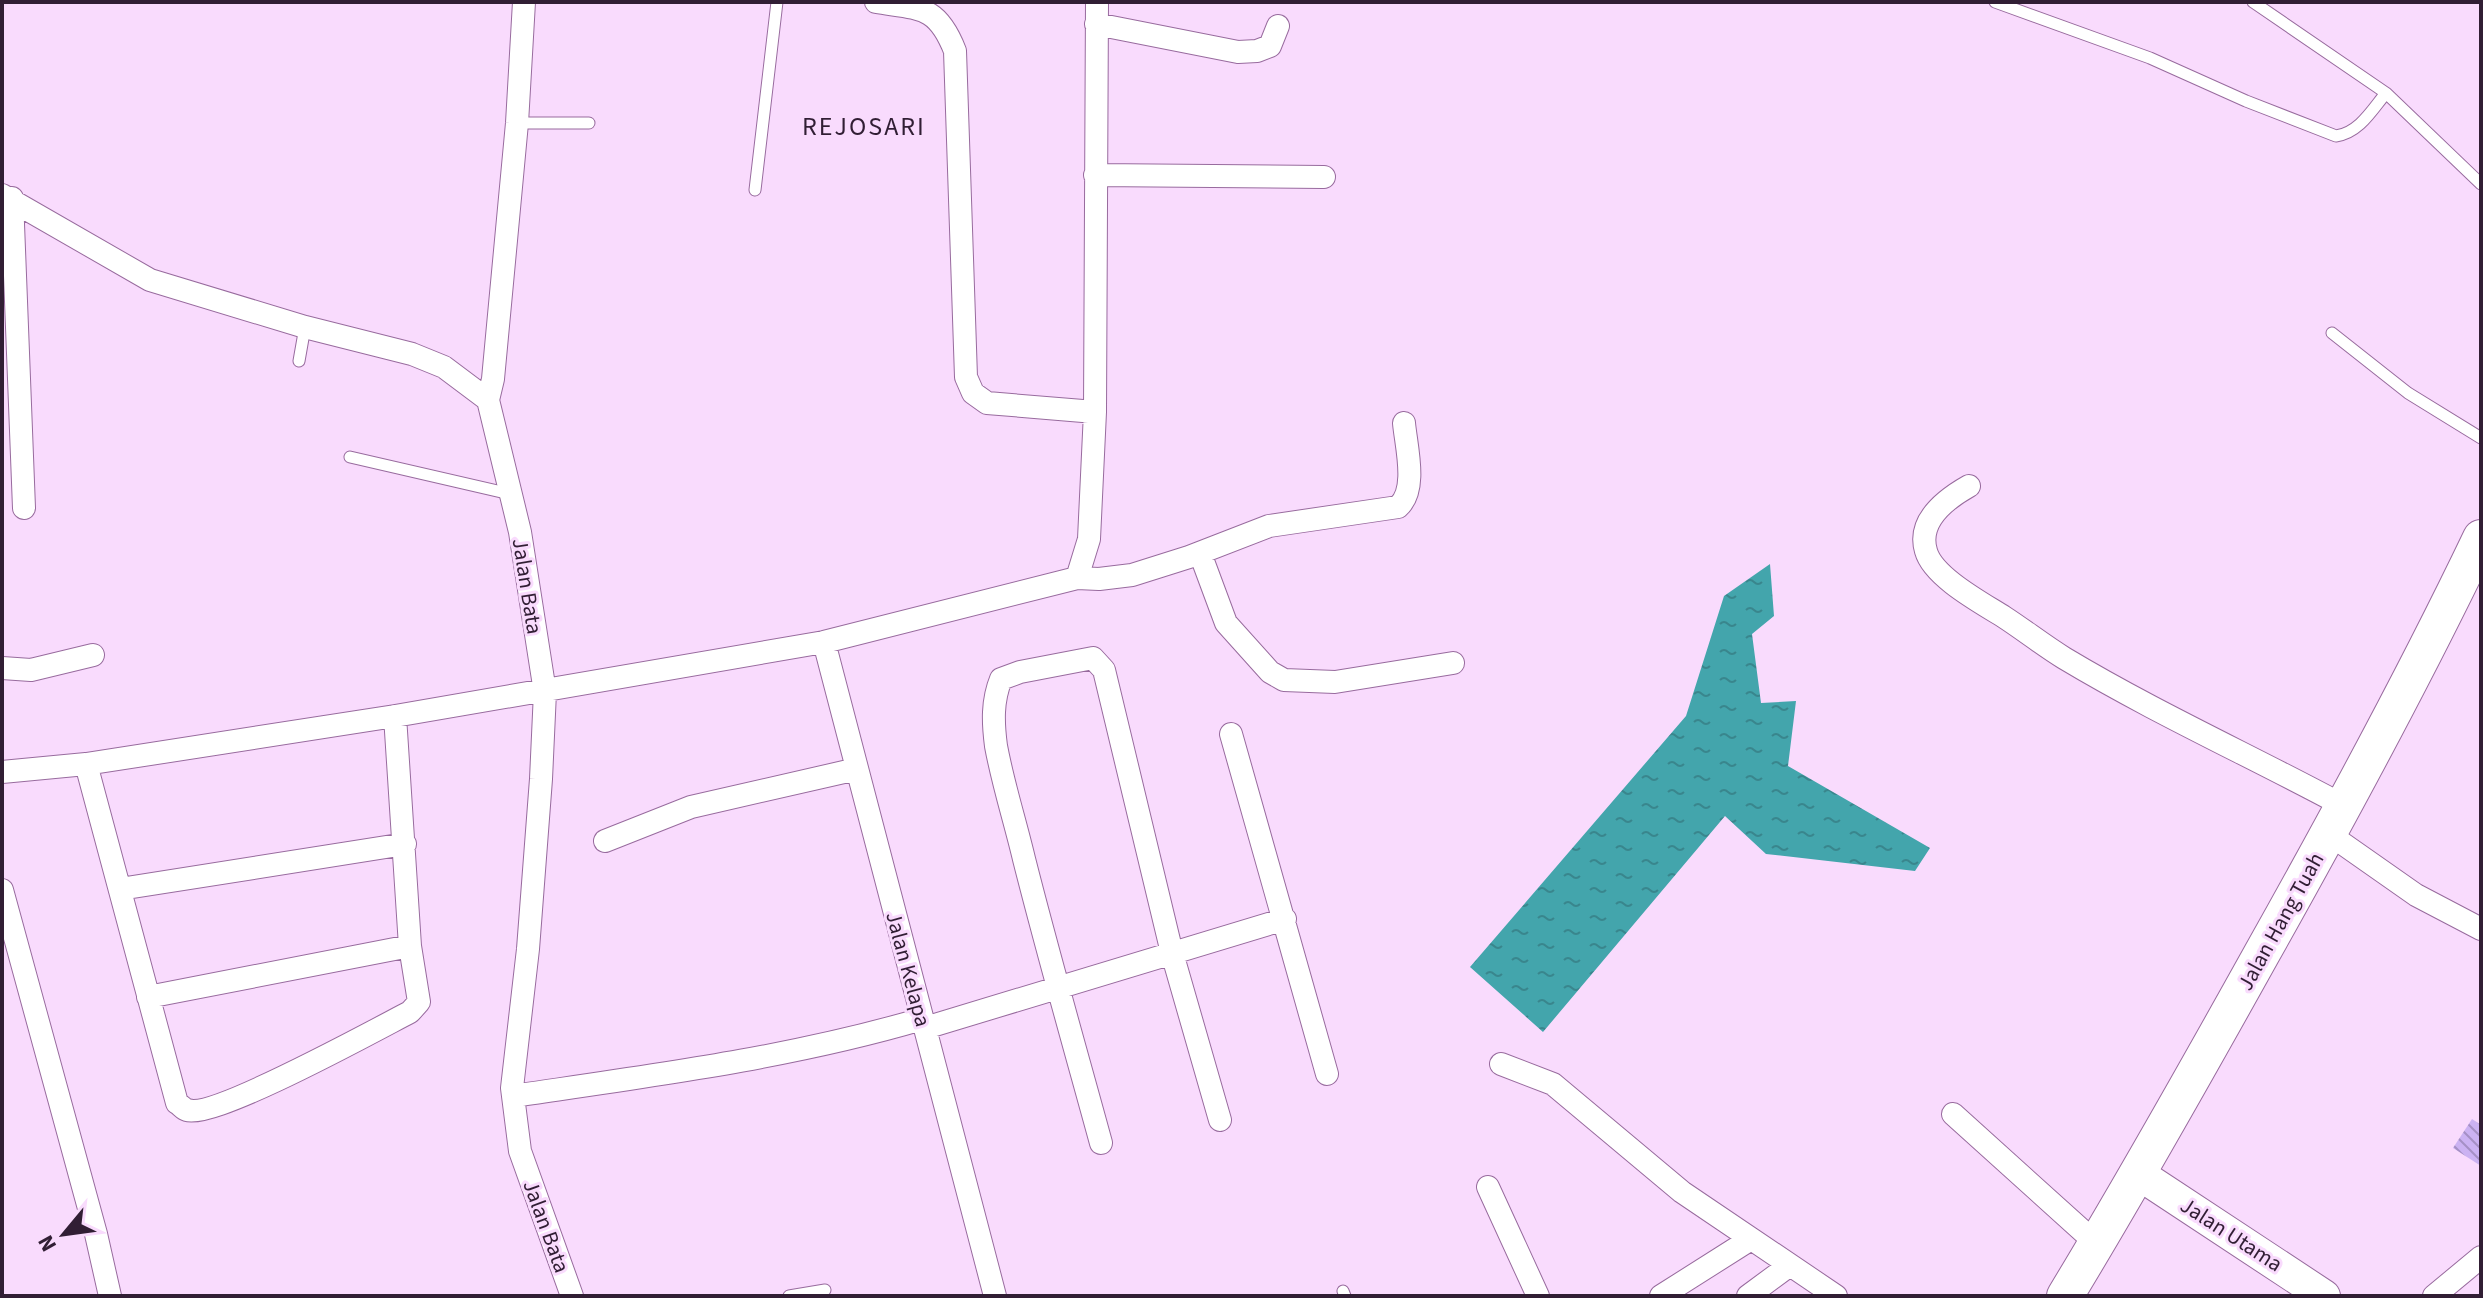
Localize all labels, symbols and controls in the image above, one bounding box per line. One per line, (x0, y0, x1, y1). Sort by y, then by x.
district label: REJOSARI (802, 108, 926, 145)
street label: Jalan Bata (504, 536, 550, 636)
street label: Jalan Hang Tuah (2230, 847, 2332, 996)
street label: Jalan Kelapa (877, 908, 939, 1030)
street label: Jalan Bata (515, 1176, 578, 1277)
street label: Jalan Utama (2174, 1190, 2289, 1280)
north arrow (24, 1194, 104, 1274)
text: N (30, 1229, 65, 1257)

